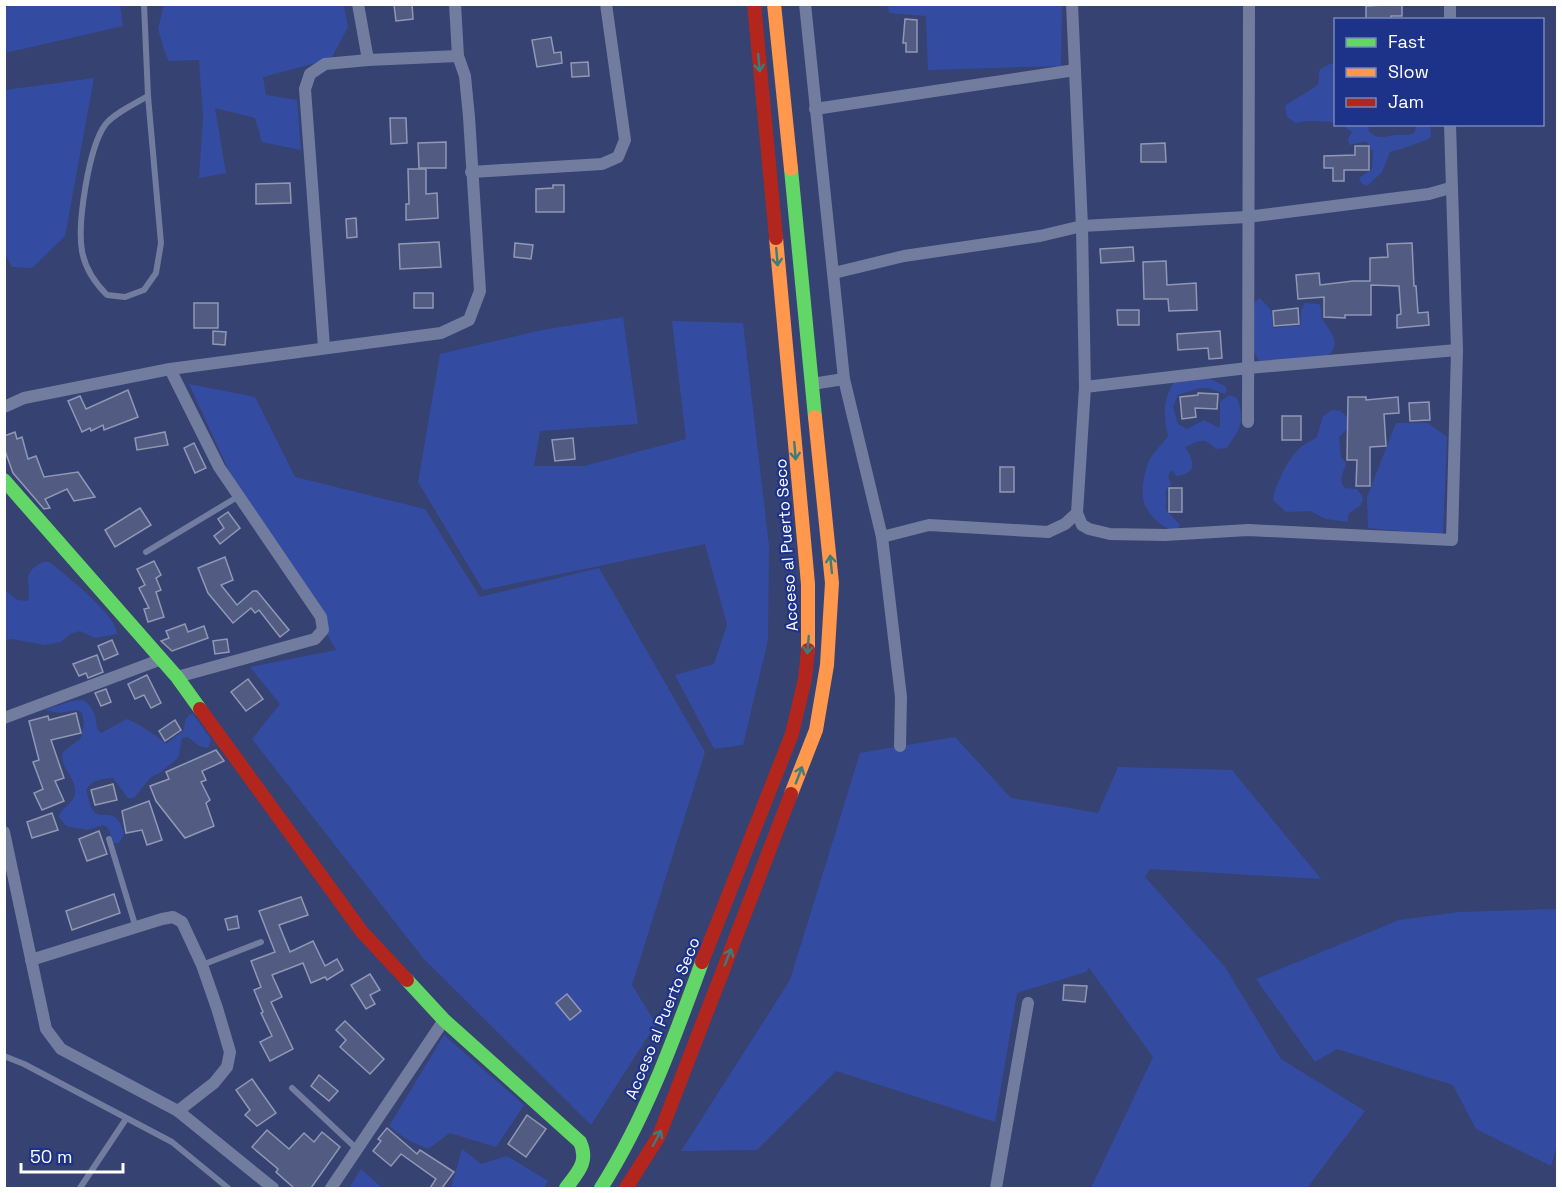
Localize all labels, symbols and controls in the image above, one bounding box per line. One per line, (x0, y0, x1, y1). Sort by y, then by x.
legend (1334, 18, 1544, 126)
text: Fast (1388, 30, 1425, 53)
one-way arrow (754, 52, 765, 72)
text: Slow (1388, 60, 1429, 83)
text: Jam (1388, 90, 1424, 113)
one-way arrow (772, 246, 783, 266)
one-way arrow (790, 441, 801, 461)
street label: Acceso al Puerto Seco (770, 458, 803, 632)
one-way arrow (825, 554, 836, 574)
one-way arrow (802, 635, 813, 655)
one-way arrow (794, 767, 805, 785)
street label: Acceso al Puerto Seco (620, 934, 705, 1102)
one-way arrow (723, 948, 734, 967)
one-way arrow (652, 1130, 663, 1148)
scale bar (21, 1136, 123, 1174)
text: 50 m (30, 1145, 72, 1168)

